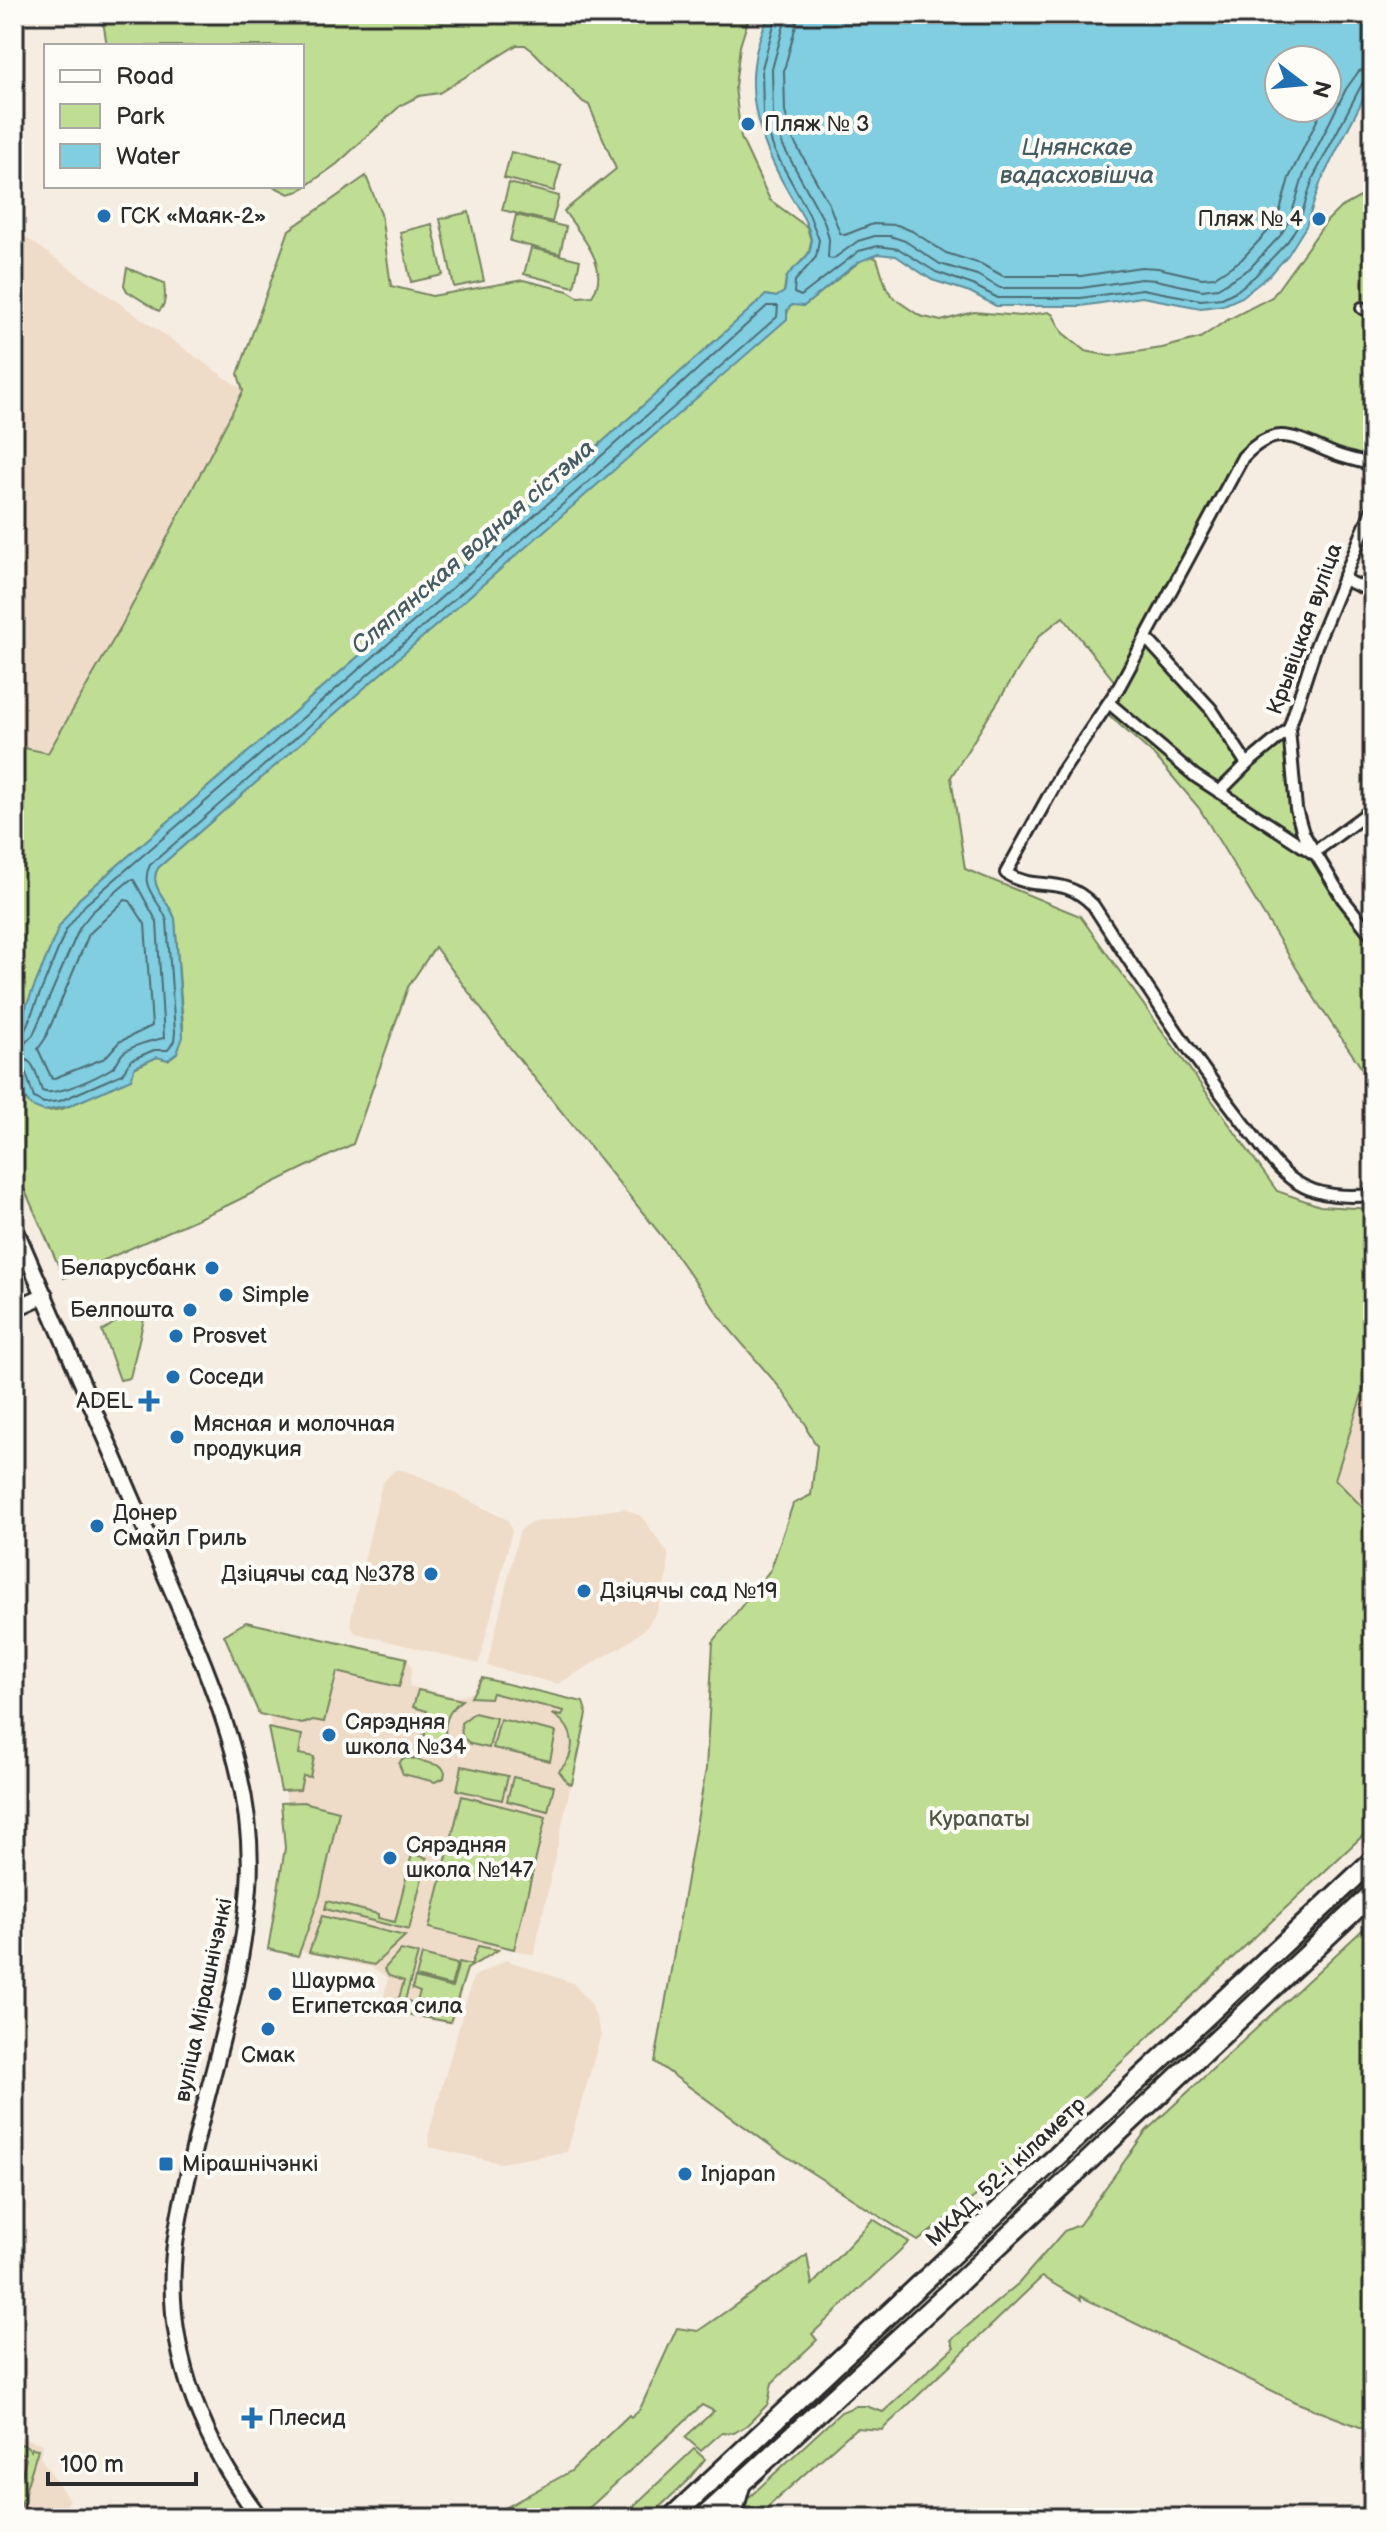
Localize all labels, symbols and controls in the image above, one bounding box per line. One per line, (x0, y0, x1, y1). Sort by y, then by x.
legend (44, 44, 304, 188)
north arrow (1263, 44, 1343, 124)
text: Road (116, 62, 174, 91)
text: N (1306, 77, 1336, 101)
text: Park (116, 102, 164, 131)
place label: Пляж № 3 (764, 111, 870, 138)
marker: Пляж № 3 (739, 115, 757, 133)
water label: Цнянскае вадасховішча (1000, 133, 1154, 190)
text: Water (116, 142, 180, 171)
place label: ГСК «Маяк-2» (120, 203, 266, 230)
place label: Пляж № 4 (1198, 206, 1304, 233)
marker: ГСК «Маяк-2» (95, 207, 113, 225)
marker: Пляж № 4 (1310, 210, 1328, 228)
water label: Сляпянская водная сістэма (345, 433, 601, 661)
street label: Крывіцкая вуліца (1261, 540, 1349, 718)
place label: Беларусбанк (60, 1255, 196, 1282)
marker: Беларусбанк (203, 1259, 221, 1277)
place label: Simple (242, 1282, 309, 1309)
marker: Simple (217, 1286, 235, 1304)
place label: Белпошта (70, 1297, 174, 1324)
marker: Белпошта (181, 1301, 199, 1319)
place label: Prosvet (192, 1323, 267, 1350)
marker: Prosvet (167, 1327, 185, 1345)
place label: Соседи (189, 1364, 264, 1391)
marker: Соседи (164, 1368, 182, 1386)
place label: ADEL (76, 1388, 133, 1415)
marker: ADEL (140, 1392, 158, 1410)
place label: Мясная и молочная продукция (193, 1411, 395, 1463)
marker: Мясная и молочная продукция (168, 1428, 186, 1446)
place label: Донер Смайл Гриль (113, 1500, 247, 1552)
marker: Донер Смайл Гриль (88, 1517, 106, 1535)
place label: Дзіцячы сад №378 (221, 1561, 415, 1588)
marker: Дзіцячы сад №378 (422, 1565, 440, 1583)
place label: Дзіцячы сад №19 (600, 1578, 778, 1605)
marker: Дзіцячы сад №19 (575, 1582, 593, 1600)
place label: Сярэдняя школа №34 (345, 1709, 467, 1761)
marker: Сярэдняя школа №34 (320, 1726, 338, 1744)
park label: Курапаты (928, 1806, 1030, 1833)
place label: Сярэдняя школа №147 (406, 1832, 534, 1884)
marker: Сярэдняя школа №147 (381, 1849, 399, 1867)
street label: вуліца Мірашнічэнкі (169, 1896, 239, 2104)
place label: Шаурма Египетская сила (291, 1968, 463, 2020)
marker: Шаурма Египетская сила (266, 1985, 284, 2003)
marker: Смак (259, 2020, 277, 2038)
place label: Смак (241, 2042, 295, 2069)
street label: МКАД, 52-і кіламетр (921, 2091, 1092, 2253)
place label: Мірашнічэнкі (182, 2151, 318, 2178)
marker: Мірашнічэнкі (157, 2155, 175, 2173)
place label: Injapan (701, 2161, 776, 2188)
marker: Injapan (676, 2165, 694, 2183)
place label: Плесид (268, 2405, 346, 2432)
marker: Плесид (243, 2409, 261, 2427)
scale bar (48, 2436, 196, 2486)
text: 100 m (60, 2450, 124, 2479)

